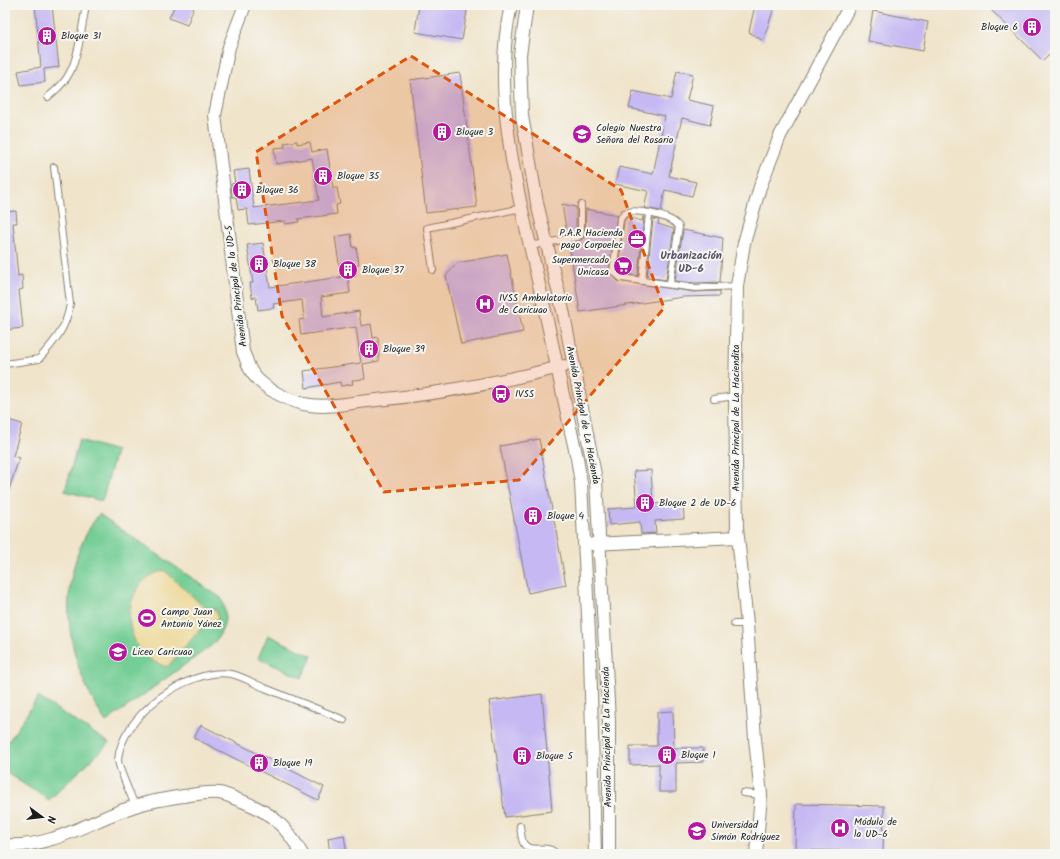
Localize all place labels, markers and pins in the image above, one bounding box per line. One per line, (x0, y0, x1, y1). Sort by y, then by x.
building icon: Bloque 6 (1021, 16, 1043, 38)
place label: Bloque 6 (981, 19, 1018, 35)
building icon: Bloque 31 (36, 25, 58, 47)
place label: Bloque 31 (61, 28, 101, 44)
place label: Colegio Nuestra Señora del Rosario (596, 120, 674, 148)
building icon: Bloque 3 (431, 121, 453, 143)
school or university icon: Colegio Nuestra Señora del Rosario (571, 123, 593, 145)
place label: Bloque 3 (456, 124, 493, 140)
building icon: Bloque 35 (312, 165, 334, 187)
place label: Bloque 35 (337, 168, 380, 184)
building icon: Bloque 36 (231, 179, 253, 201)
place label: Bloque 36 (256, 182, 299, 198)
place label: P.A.R Hacienda pago Corpoelec (559, 225, 624, 253)
office icon: P.A.R Hacienda pago Corpoelec (626, 228, 648, 250)
place label: Supermercado Unicasa (552, 252, 609, 280)
building icon: Bloque 38 (248, 253, 270, 275)
supermarket icon: Supermercado Unicasa (612, 255, 634, 277)
place label: Bloque 38 (273, 256, 317, 272)
building icon: Bloque 37 (337, 259, 359, 281)
place label: Bloque 37 (362, 262, 404, 278)
place label: IVSS Ambulatorio de Caricuao (499, 290, 572, 318)
hospital icon: IVSS Ambulatorio de Caricuao (474, 293, 496, 315)
building icon: Bloque 39 (358, 338, 380, 360)
place label: Bloque 39 (383, 341, 425, 357)
bus stop icon: IVSS (490, 383, 512, 405)
place label: IVSS (515, 386, 535, 402)
building icon: Bloque 2 de UD-6 (634, 492, 656, 514)
place label: Bloque 2 de UD-6 (659, 495, 736, 511)
building icon: Bloque 4 (522, 505, 544, 527)
place label: Bloque 4 (547, 508, 584, 524)
place label: Campo Juan Antonio Yánez (161, 604, 222, 632)
sports icon: Campo Juan Antonio Yánez (136, 607, 158, 629)
school or university icon: Liceo Caricuao (107, 641, 129, 663)
place label: Liceo Caricuao (132, 644, 193, 660)
building icon: Bloque 1 (656, 744, 678, 766)
building icon: Bloque 5 (511, 745, 533, 767)
place label: Bloque 1 (681, 747, 716, 763)
place label: Bloque 5 (536, 748, 573, 764)
building icon: Bloque 19 (248, 752, 270, 774)
place label: Bloque 19 (273, 755, 313, 771)
place label: Módulo de la UD-6 (854, 814, 897, 842)
place label: Universidad Simón Rodríguez (711, 817, 781, 845)
hospital icon: Módulo de la UD-6 (829, 817, 851, 839)
school or university icon: Universidad Simón Rodríguez (686, 820, 708, 842)

